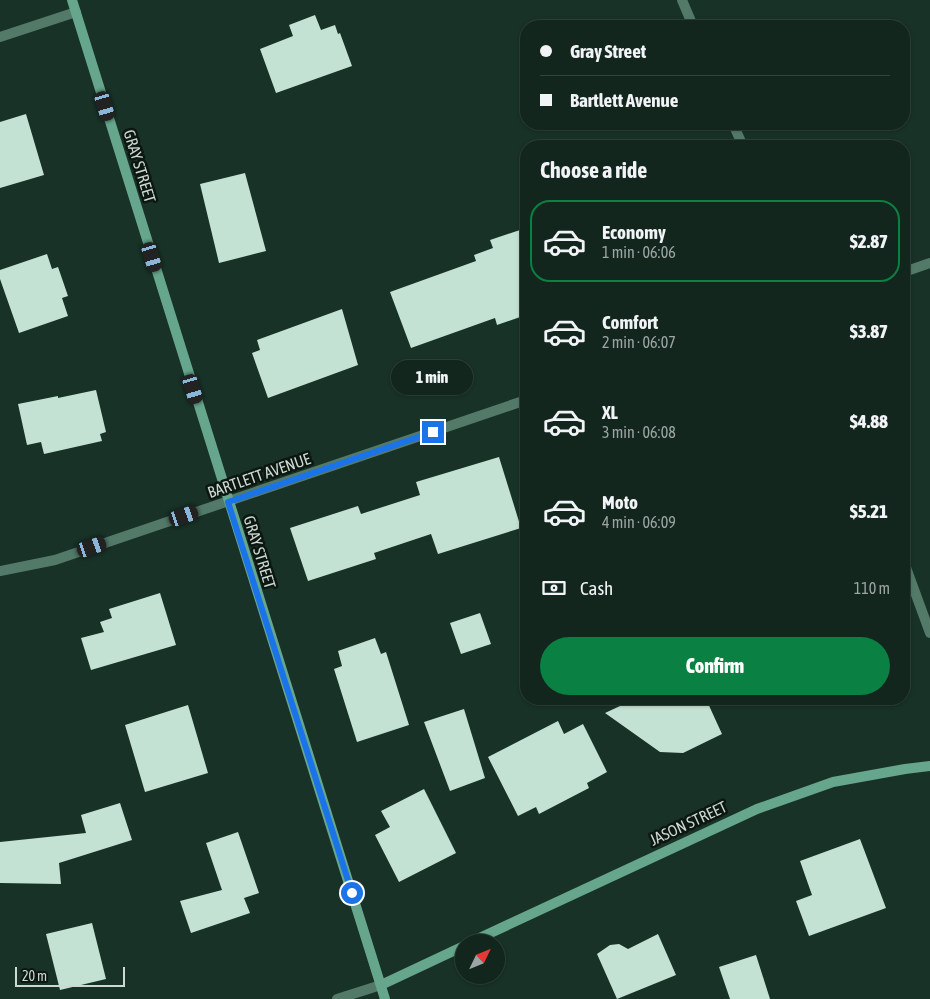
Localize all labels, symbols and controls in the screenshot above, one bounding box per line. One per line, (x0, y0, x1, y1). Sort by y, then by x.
text: Gray Street (570, 40, 646, 62)
car (93, 89, 116, 123)
text: Bartlett Avenue (570, 89, 678, 111)
street label: GRAY STREET (120, 127, 160, 205)
text: Choose a ride (540, 157, 647, 183)
icon: car (542, 219, 587, 264)
text: Economy (602, 221, 666, 243)
text: $2.87 (850, 230, 888, 252)
car (140, 240, 163, 274)
text: 1 min · 06:06 (602, 243, 676, 261)
icon: car (542, 309, 587, 354)
text: Comfort (602, 311, 658, 333)
text: $3.87 (850, 320, 888, 342)
text: 2 min · 06:07 (602, 333, 676, 351)
callout: 1 min (392, 360, 474, 394)
text: 1 min (416, 368, 448, 386)
car (181, 372, 204, 406)
icon: car (542, 399, 587, 444)
text: XL (602, 401, 618, 423)
text: $4.88 (850, 410, 888, 432)
route end (422, 421, 444, 443)
text: 3 min · 06:08 (602, 423, 676, 441)
street label: BARTLETT AVENUE (205, 449, 313, 501)
icon: car (542, 489, 587, 534)
text: Moto (602, 491, 638, 513)
text: $5.21 (850, 500, 888, 522)
car (167, 504, 200, 528)
street label: GRAY STREET (240, 513, 280, 591)
text: 4 min · 06:09 (602, 513, 676, 531)
car (75, 535, 108, 559)
icon: cash (540, 574, 568, 602)
text: Cash (580, 577, 613, 599)
text: 110 m (854, 579, 890, 597)
button: Confirm (540, 637, 890, 695)
street label: JASON STREET (647, 797, 729, 849)
route start (341, 882, 363, 904)
north arrow (455, 934, 505, 984)
map controls (455, 934, 505, 984)
scale bar (15, 964, 125, 987)
text: 20 m (22, 968, 47, 984)

